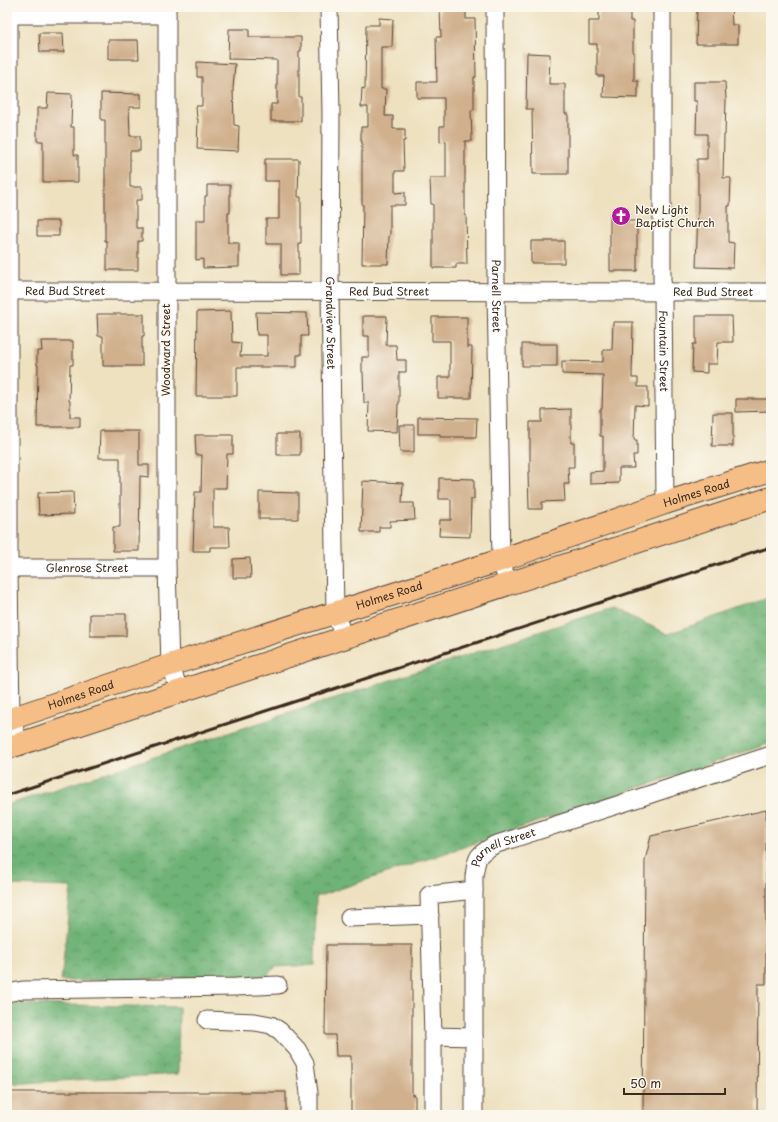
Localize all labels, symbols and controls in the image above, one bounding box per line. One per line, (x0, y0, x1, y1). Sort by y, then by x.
place label: New Light Baptist Church (635, 201, 715, 231)
church icon: New Light Baptist Church (610, 205, 632, 227)
street label: Parnell Street (488, 259, 506, 333)
street label: Grandview Street (322, 276, 340, 370)
street label: Red Bud Street (25, 282, 106, 299)
street label: Red Bud Street (349, 282, 430, 300)
street label: Red Bud Street (673, 283, 754, 300)
street label: Woodward Street (157, 303, 174, 396)
street label: Fountain Street (655, 310, 673, 392)
street label: Holmes Road (661, 474, 732, 511)
street label: Glenrose Street (46, 559, 129, 576)
street label: Holmes Road (354, 576, 425, 614)
street label: Holmes Road (45, 676, 116, 714)
street label: Parnell Street (467, 823, 538, 868)
scale bar (624, 1070, 725, 1096)
text: 50 m (630, 1074, 661, 1092)

